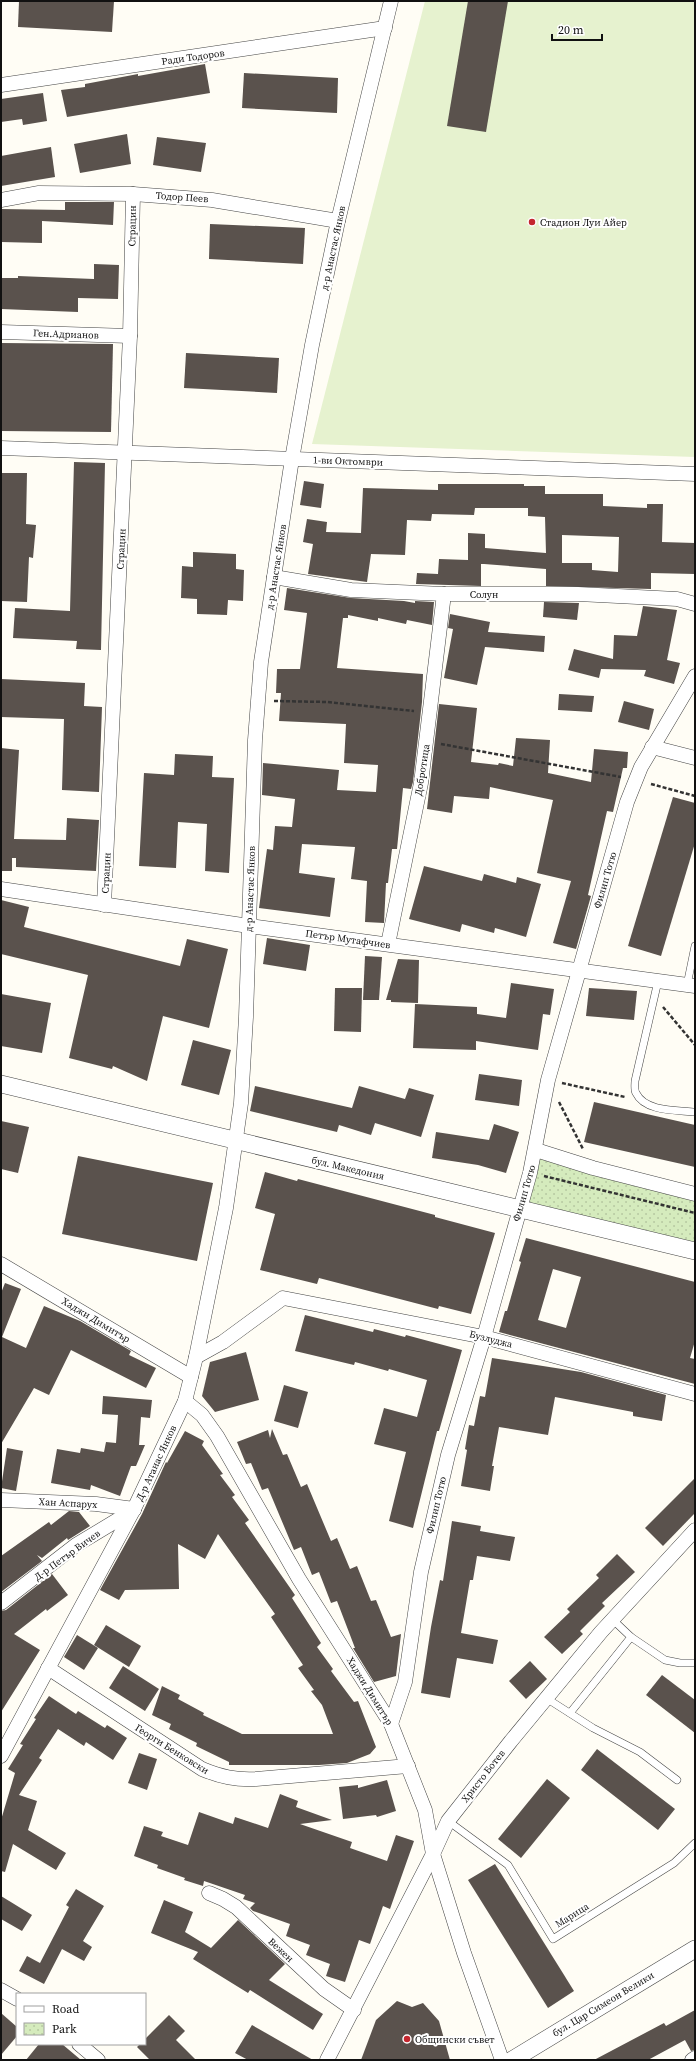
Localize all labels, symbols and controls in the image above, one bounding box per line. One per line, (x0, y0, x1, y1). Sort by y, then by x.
scale bar (552, 16, 602, 42)
text: 20 m (558, 22, 584, 38)
street label: Ради Тодоров (161, 46, 225, 68)
street label: Тодор Пеев (155, 189, 209, 205)
street label: д-р Анастас Янков (318, 204, 348, 292)
street label: Страцин (125, 205, 139, 247)
place label: Стадион Луи Айер (540, 216, 627, 229)
marker: Стадион Луи Айер (527, 217, 537, 227)
street label: Ген.Адрианов (33, 326, 99, 342)
street label: 1-ви Октомври (313, 453, 384, 469)
street label: д-р Анастас Янков (263, 523, 289, 611)
street label: Страцин (113, 528, 129, 570)
street label: Солун (470, 588, 498, 601)
street label: Добротица (412, 742, 433, 797)
street label: д-р Анастас Янков (242, 846, 258, 932)
street label: Филип Тотю (591, 850, 619, 910)
street label: Страцин (98, 852, 114, 894)
street label: Петър Мутафчиев (305, 927, 391, 951)
street label: бул. Македония (310, 1153, 386, 1183)
street label: Филип Тотю (510, 1163, 538, 1223)
street label: Хаджи Димитър (59, 1294, 133, 1346)
street label: Бузлуджа (468, 1327, 515, 1351)
street label: Д-р Атанас Янков (133, 1423, 179, 1503)
street label: Филип Тотю (423, 1475, 449, 1535)
street label: Хан Аспарух (38, 1495, 98, 1511)
street label: Д-р Петър Вичев (31, 1527, 103, 1583)
street label: Хаджи Димитър (344, 1655, 396, 1728)
street label: Георги Бенковски (133, 1721, 212, 1777)
street label: Христо Ботев (458, 1747, 508, 1805)
street label: Марица (553, 1899, 592, 1930)
street label: Вежен (266, 1935, 296, 1965)
street label: бул. Цар Симеон Велики (550, 1968, 657, 2040)
legend (16, 1993, 146, 2045)
text: Road (52, 2001, 79, 2017)
text: Park (52, 2021, 77, 2037)
place label: Общински съвет (415, 2033, 495, 2046)
marker: Общински съвет (402, 2034, 412, 2044)

